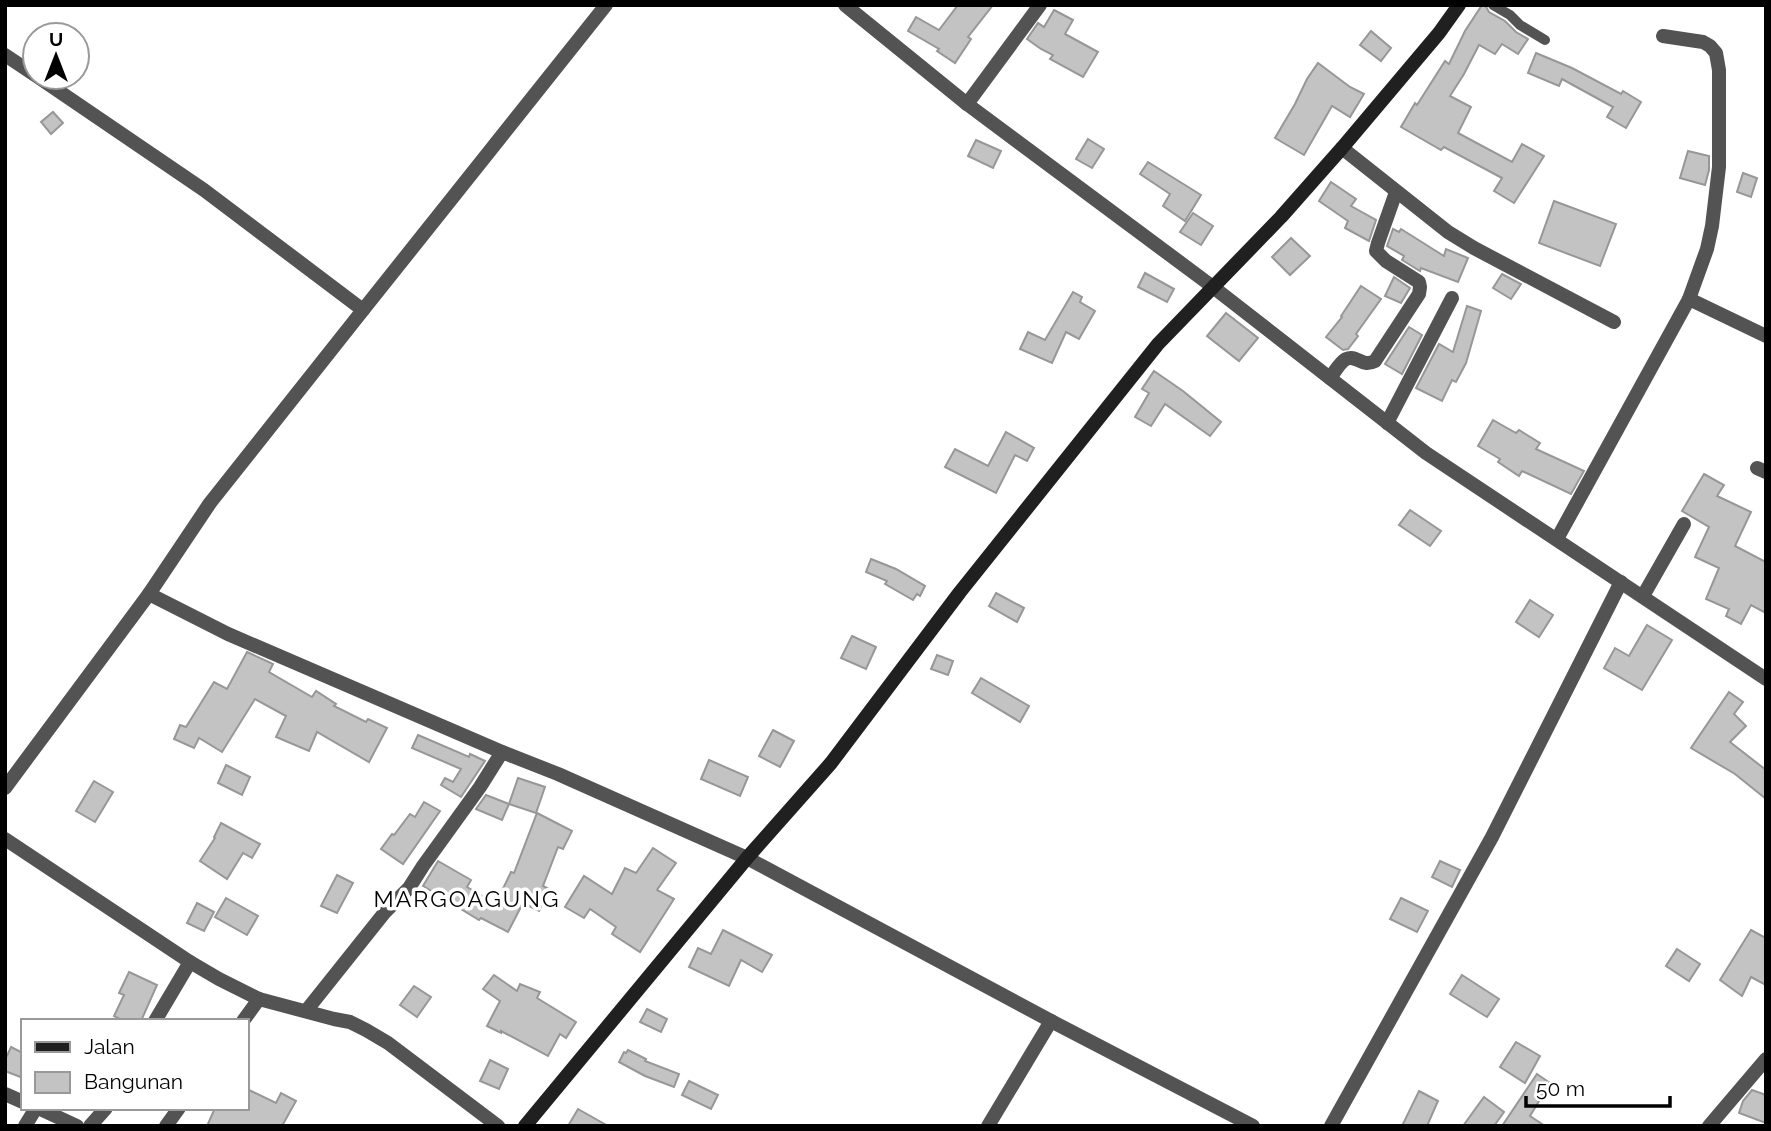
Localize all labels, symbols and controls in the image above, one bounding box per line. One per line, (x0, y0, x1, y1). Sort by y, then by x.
north arrow (21, 21, 91, 91)
text: U (49, 28, 63, 50)
district label: MARGOAGUNG (374, 885, 560, 912)
legend (21, 1019, 248, 1110)
text: Jalan (84, 1034, 135, 1059)
scale bar (1526, 1064, 1670, 1108)
text: Bangunan (84, 1069, 183, 1094)
text: 50 m (1536, 1076, 1585, 1101)

